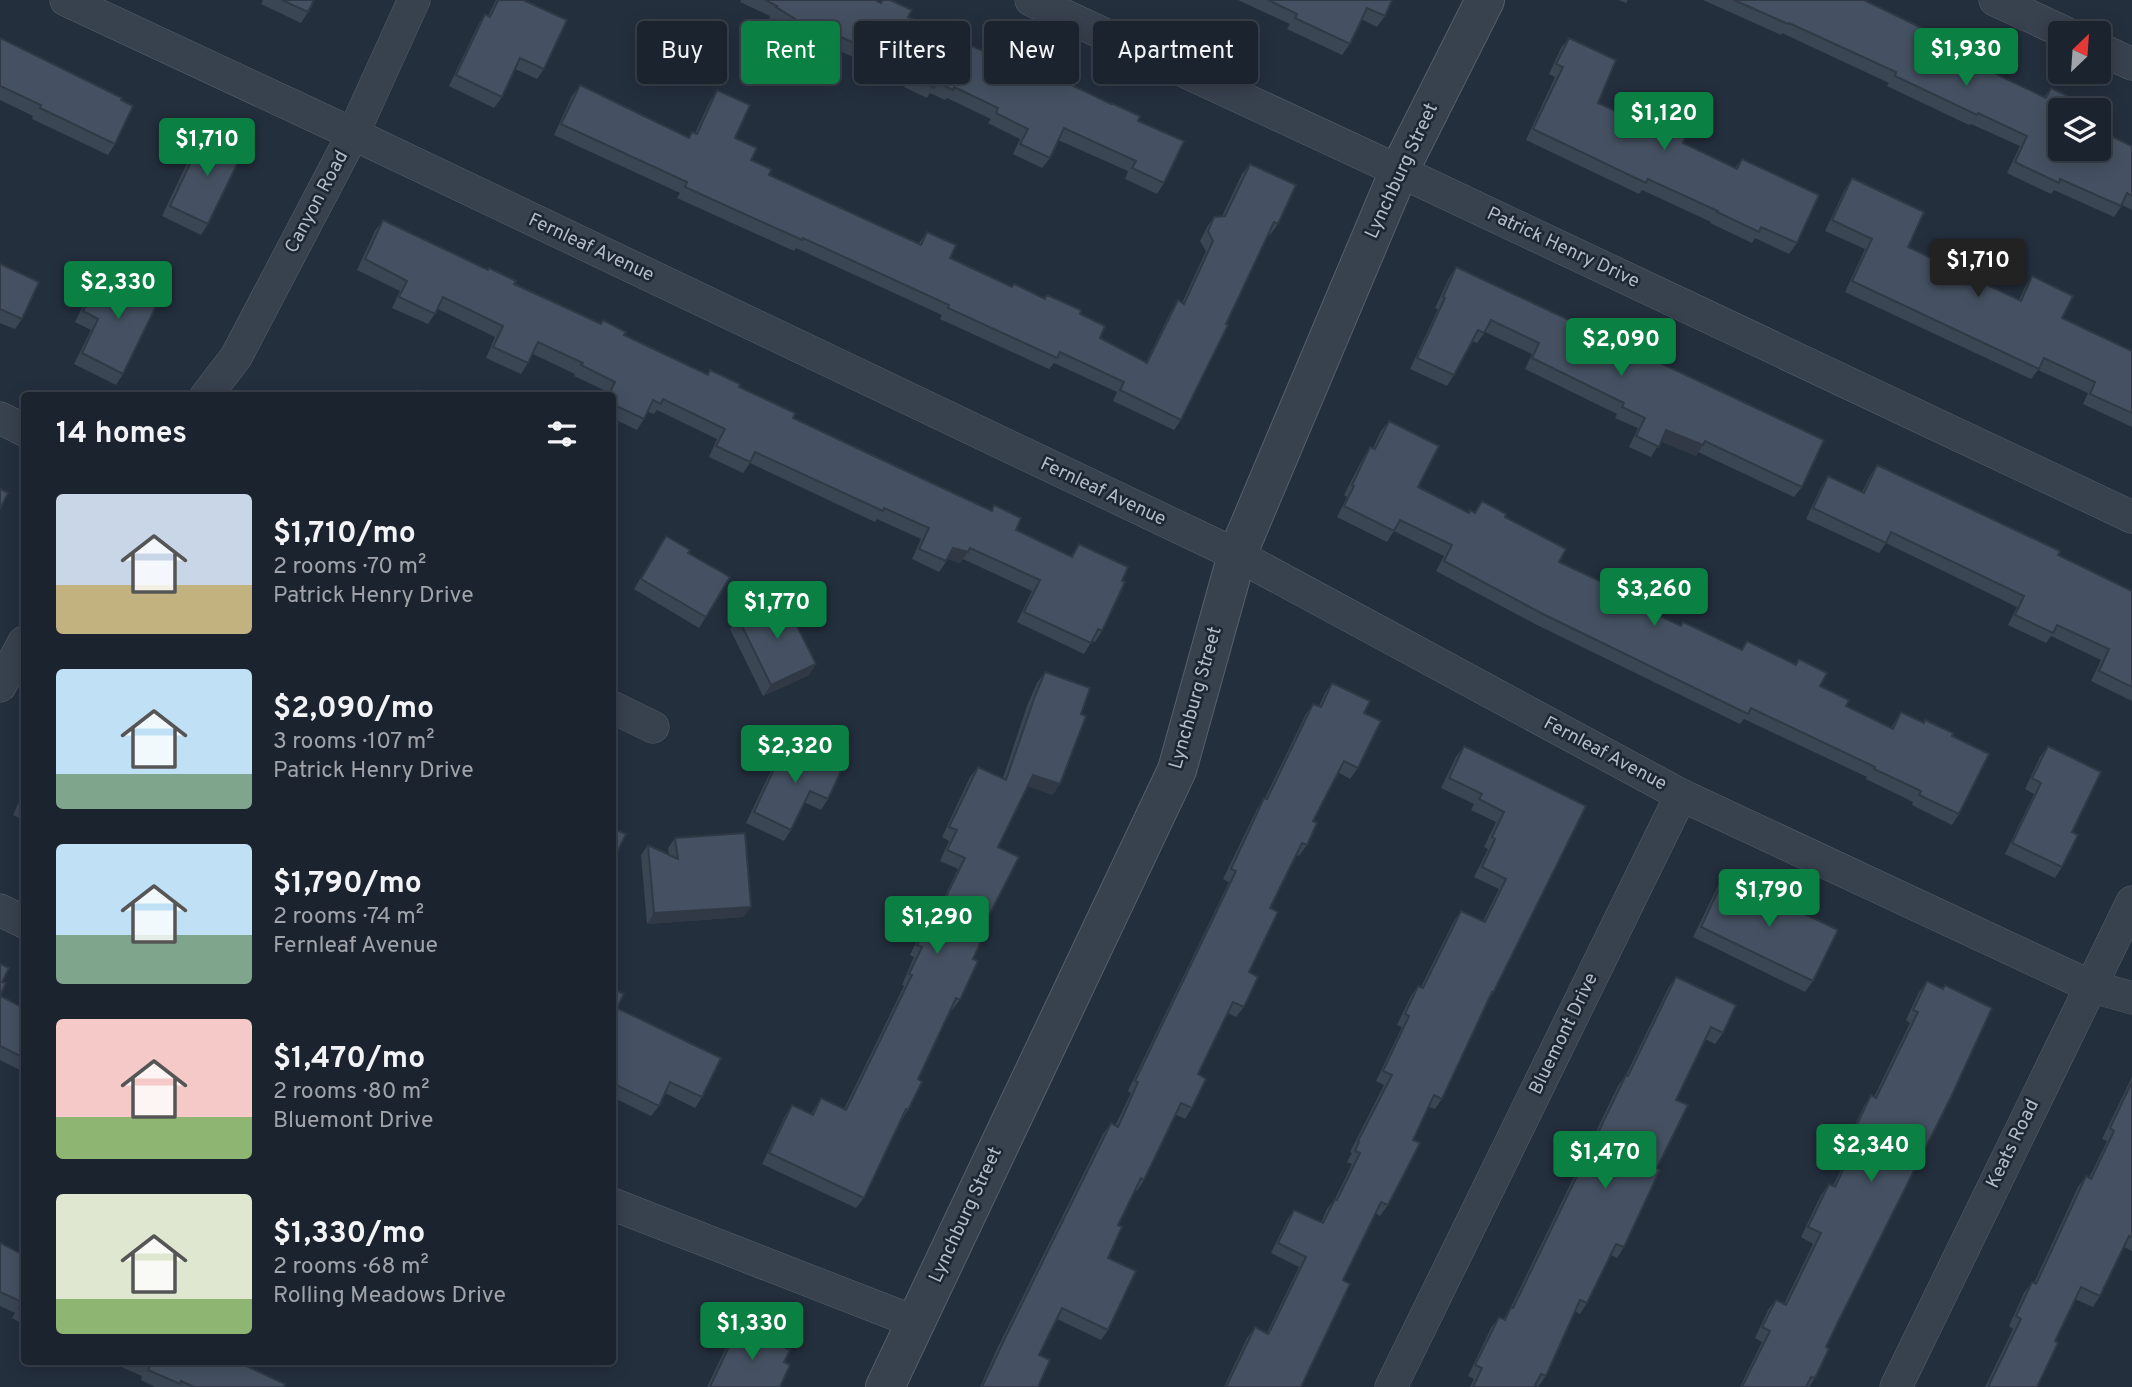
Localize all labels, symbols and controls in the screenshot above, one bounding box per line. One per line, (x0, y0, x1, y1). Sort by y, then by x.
chip: Buy (637, 21, 727, 84)
chip: Rent (741, 21, 840, 84)
chip: Filters (854, 21, 970, 84)
chip: New (984, 21, 1079, 84)
chip: Apartment (1093, 21, 1258, 84)
north arrow (2048, 21, 2110, 84)
map controls (2048, 21, 2111, 161)
pin: $1,930 (1909, 28, 2023, 88)
text: $1,930 (1930, 36, 2002, 65)
pin: $1,120 (1607, 92, 1721, 152)
button: layers (2048, 98, 2111, 161)
street label: Lynchburg Street (1360, 99, 1444, 243)
text: $1,120 (1630, 100, 1698, 129)
pin: $1,710 (150, 118, 264, 178)
text: $1,710 (175, 126, 239, 155)
street label: Canyon Road (280, 147, 354, 257)
street label: Patrick Henry Drive (1483, 202, 1643, 294)
street label: Fernleaf Avenue (524, 208, 658, 288)
pin: $1,710 (1921, 240, 2035, 299)
text: $1,710 (1946, 247, 2010, 276)
pin: $2,330 (61, 262, 175, 321)
text: $2,330 (80, 269, 156, 298)
pin: $2,090 (1564, 318, 1678, 378)
text: $2,090 (1582, 326, 1660, 355)
icon: filters (543, 415, 581, 453)
text: 14 homes (56, 416, 187, 453)
street label: Fernleaf Avenue (1036, 452, 1170, 532)
text: $1,710/mo (273, 516, 416, 553)
icon: home (112, 522, 196, 606)
text: 2 rooms · 70 m² (273, 553, 426, 582)
pin: $3,260 (1597, 568, 1711, 628)
text: $3,260 (1616, 576, 1692, 605)
text: Patrick Henry Drive (273, 582, 474, 611)
pin: $1,770 (720, 582, 834, 641)
text: $1,770 (744, 589, 810, 618)
street label: Lynchburg Street (1164, 624, 1228, 772)
text: $2,090/mo (273, 691, 434, 728)
icon: home (112, 697, 196, 781)
street label: Fernleaf Avenue (1539, 711, 1671, 797)
pin: $2,320 (738, 726, 852, 785)
text: 3 rooms · 107 m² (273, 728, 435, 757)
text: $2,320 (757, 733, 833, 762)
text: Patrick Henry Drive (273, 757, 474, 786)
text: $1,790/mo (273, 866, 422, 903)
pin: $1,790 (1712, 870, 1826, 929)
icon: home (112, 872, 196, 956)
text: $1,790 (1735, 877, 1803, 906)
pin: $1,290 (880, 897, 994, 956)
text: 2 rooms · 74 m² (273, 903, 424, 932)
text: $1,290 (901, 904, 973, 933)
text: Fernleaf Avenue (273, 932, 438, 961)
street label: Bluemont Drive (1524, 969, 1604, 1099)
text: $1,470/mo (273, 1041, 425, 1078)
icon: home (112, 1047, 196, 1131)
text: 2 rooms · 80 m² (273, 1078, 430, 1107)
street label: Keats Road (1981, 1095, 2045, 1193)
text: Bluemont Drive (273, 1107, 433, 1136)
pin: $2,340 (1814, 1124, 1928, 1184)
pin: $1,470 (1548, 1132, 1662, 1191)
text: $2,340 (1832, 1132, 1910, 1161)
text: $1,470 (1569, 1139, 1641, 1168)
street label: Lynchburg Street (924, 1143, 1008, 1287)
text: $1,330/mo (273, 1216, 425, 1253)
icon: home (112, 1222, 196, 1306)
text: 2 rooms · 68 m² (273, 1253, 429, 1282)
text: Rolling Meadows Drive (273, 1282, 506, 1311)
pin: $1,330 (695, 1302, 809, 1362)
text: $1,330 (716, 1310, 788, 1339)

